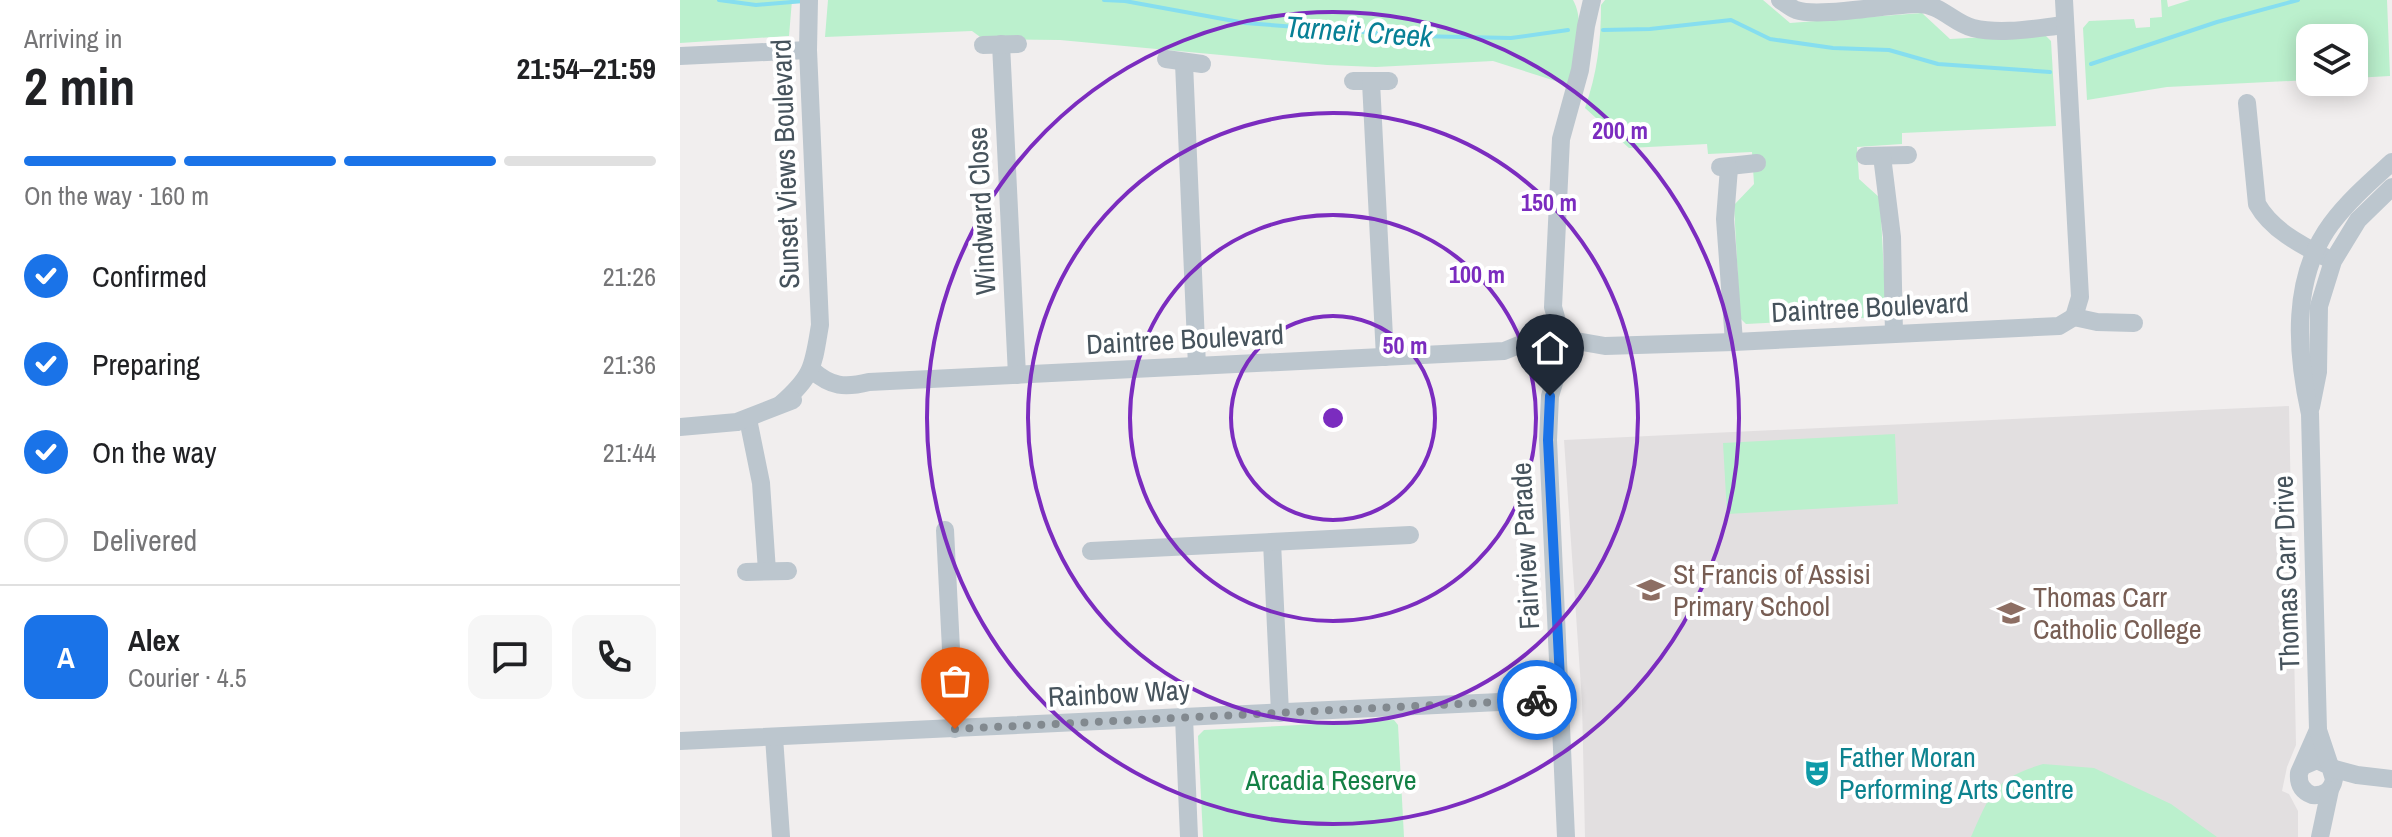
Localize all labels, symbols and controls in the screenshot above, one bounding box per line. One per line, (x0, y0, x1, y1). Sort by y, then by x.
water label: Tarneit Creek (1284, 6, 1435, 56)
text: Arriving in (24, 21, 122, 56)
map controls (2296, 24, 2368, 96)
button: layers (2296, 24, 2368, 96)
street label: Sunset Views Boulevard (762, 39, 808, 289)
text: 21:54–21:59 (517, 48, 656, 88)
text: 2 min (24, 51, 135, 121)
text: 200 m (1592, 114, 1648, 146)
street label: Windward Close (958, 126, 1004, 296)
text: On the way · 160 m (24, 178, 209, 213)
text: 150 m (1521, 186, 1577, 218)
icon: check (24, 254, 68, 298)
text: Confirmed (92, 256, 207, 296)
text: 100 m (1449, 258, 1505, 290)
text: 21:26 (603, 259, 656, 294)
street label: Daintree Boulevard (1770, 283, 1970, 331)
pin (1516, 314, 1584, 396)
street label: Daintree Boulevard (1085, 315, 1285, 363)
icon: home (1528, 326, 1572, 370)
text: 50 m (1383, 329, 1427, 361)
icon: check (24, 342, 68, 386)
text: Preparing (92, 344, 200, 384)
text: 21:36 (603, 347, 656, 382)
centre of rings (1319, 404, 1347, 432)
icon: check (24, 430, 68, 474)
text: On the way (92, 432, 216, 472)
text: 21:44 (603, 435, 656, 470)
street label: Fairview Parade (1502, 461, 1548, 631)
street label: Thomas Carr Drive (2264, 475, 2308, 671)
text: Delivered (92, 520, 197, 560)
place label: St Francis of Assisi Primary School (1673, 555, 1871, 625)
school or university icon: St Francis of Assisi Primary School (1636, 575, 1666, 605)
place label: Thomas Carr Catholic College (2033, 578, 2201, 648)
school or university icon: Thomas Carr Catholic College (1996, 598, 2026, 628)
button: chat (468, 615, 552, 699)
button: phone (572, 615, 656, 699)
text: Alex (128, 620, 180, 660)
text: A (57, 637, 75, 677)
pin (921, 647, 989, 729)
icon: bag (933, 659, 977, 703)
text: Courier · 4.5 (128, 660, 247, 695)
courier (1497, 660, 1577, 740)
street label: Rainbow Way (1047, 670, 1191, 716)
icon: bike (1515, 678, 1559, 722)
place label: Father Moran Performing Arts Centre (1839, 738, 2074, 808)
theatre icon: Father Moran Performing Arts Centre (1802, 758, 1832, 788)
park label: Arcadia Reserve (1245, 761, 1417, 799)

